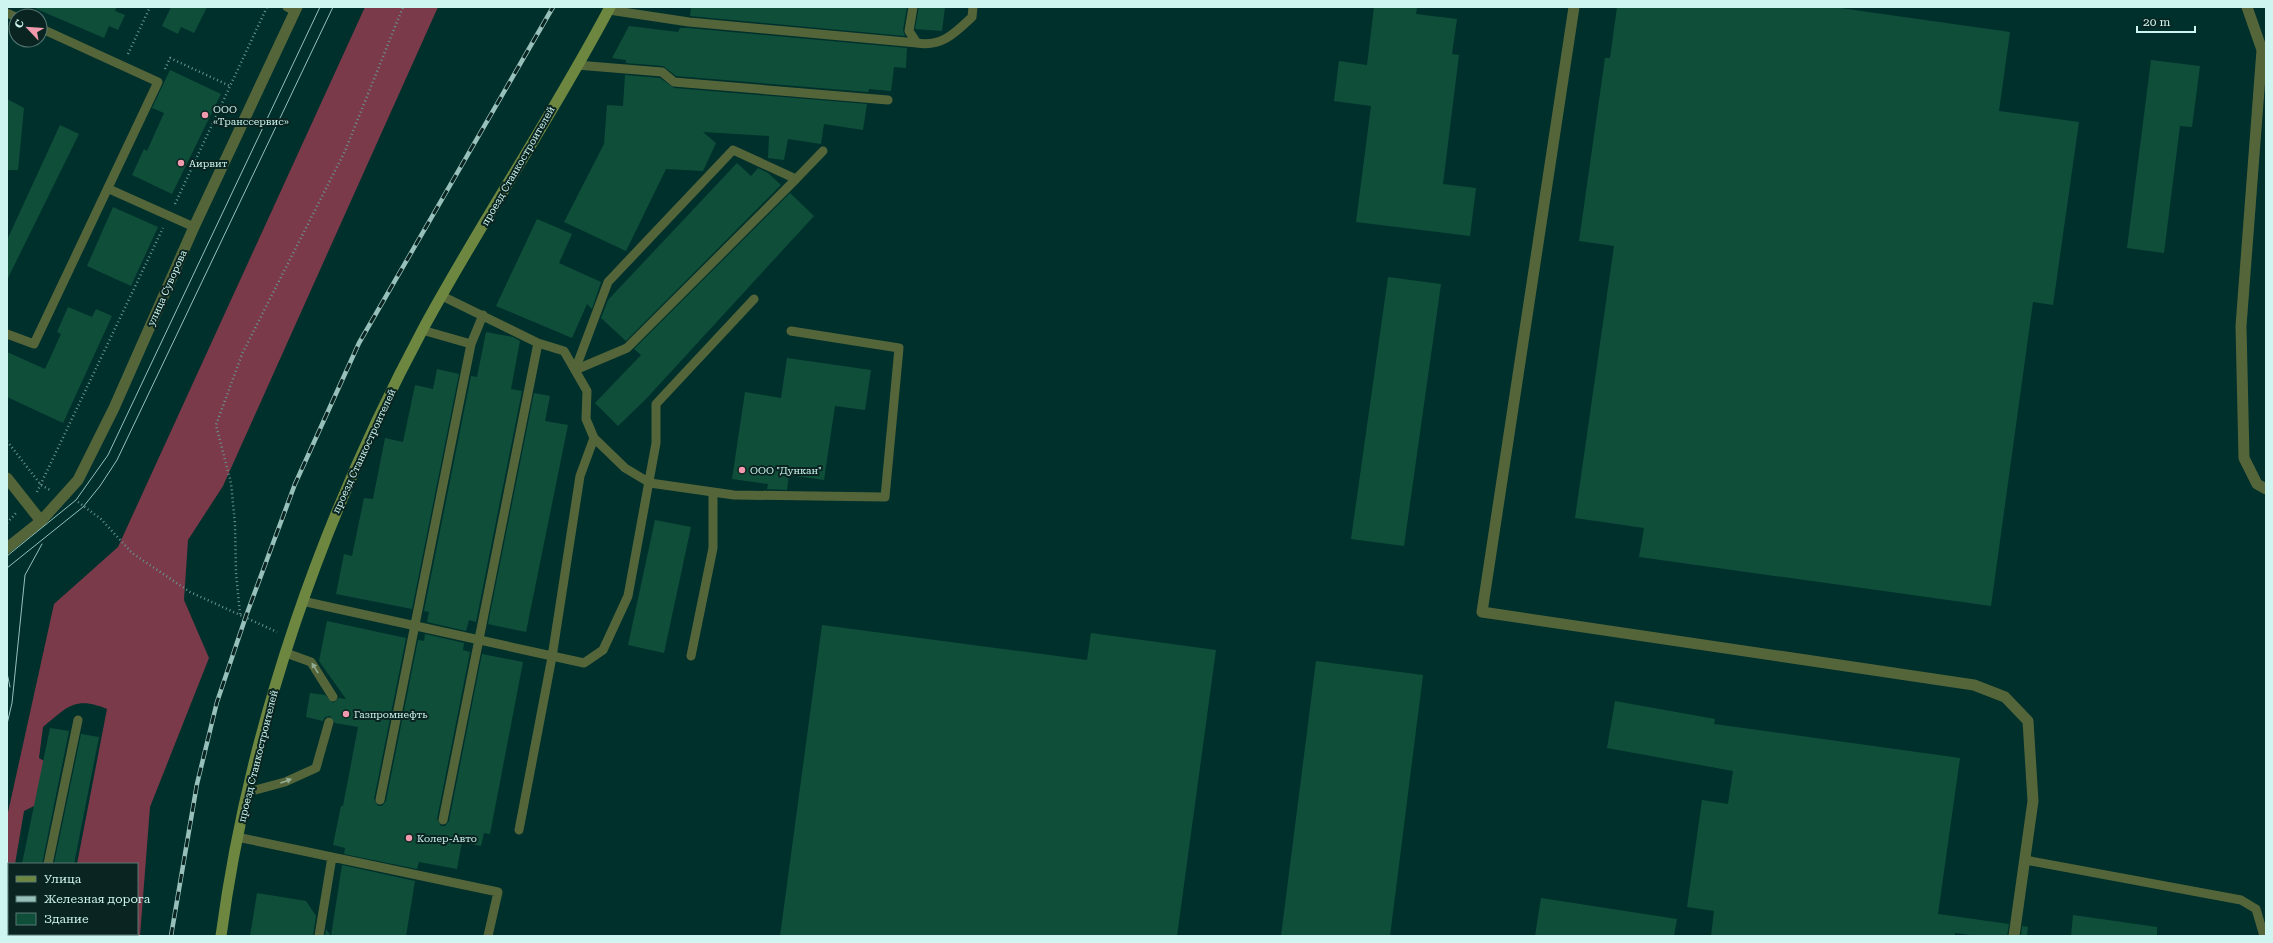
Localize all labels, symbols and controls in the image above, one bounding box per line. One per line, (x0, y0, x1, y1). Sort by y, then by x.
north arrow (8, 8, 48, 48)
scale bar (2137, 8, 2195, 34)
text: 20 m (2143, 15, 2170, 29)
text: С (12, 17, 27, 30)
place label: ООО «Транссервис» (213, 104, 289, 127)
street label: проезд Станкостроителей (479, 104, 557, 227)
marker: ООО «Транссервис» (200, 110, 210, 120)
marker: Аирвит (176, 158, 186, 168)
place label: Аирвит (189, 158, 228, 169)
street label: улица Суворова (145, 248, 189, 328)
street label: проезд Станкостроителей (330, 387, 398, 515)
marker: ООО "Дункан" (737, 465, 747, 475)
place label: ООО "Дункан" (750, 465, 822, 476)
one-way arrow (311, 663, 319, 673)
street label: проезд Станкостроителей (236, 689, 280, 823)
marker: Газпромнефть (341, 709, 351, 719)
place label: Газпромнефть (354, 709, 428, 720)
one-way arrow (280, 778, 292, 784)
marker: Колер-Авто (404, 833, 414, 843)
place label: Колер-Авто (417, 833, 477, 844)
legend (8, 863, 138, 935)
text: Улица (44, 872, 82, 886)
text: Железная дорога (44, 892, 151, 906)
text: Здание (44, 912, 89, 926)

